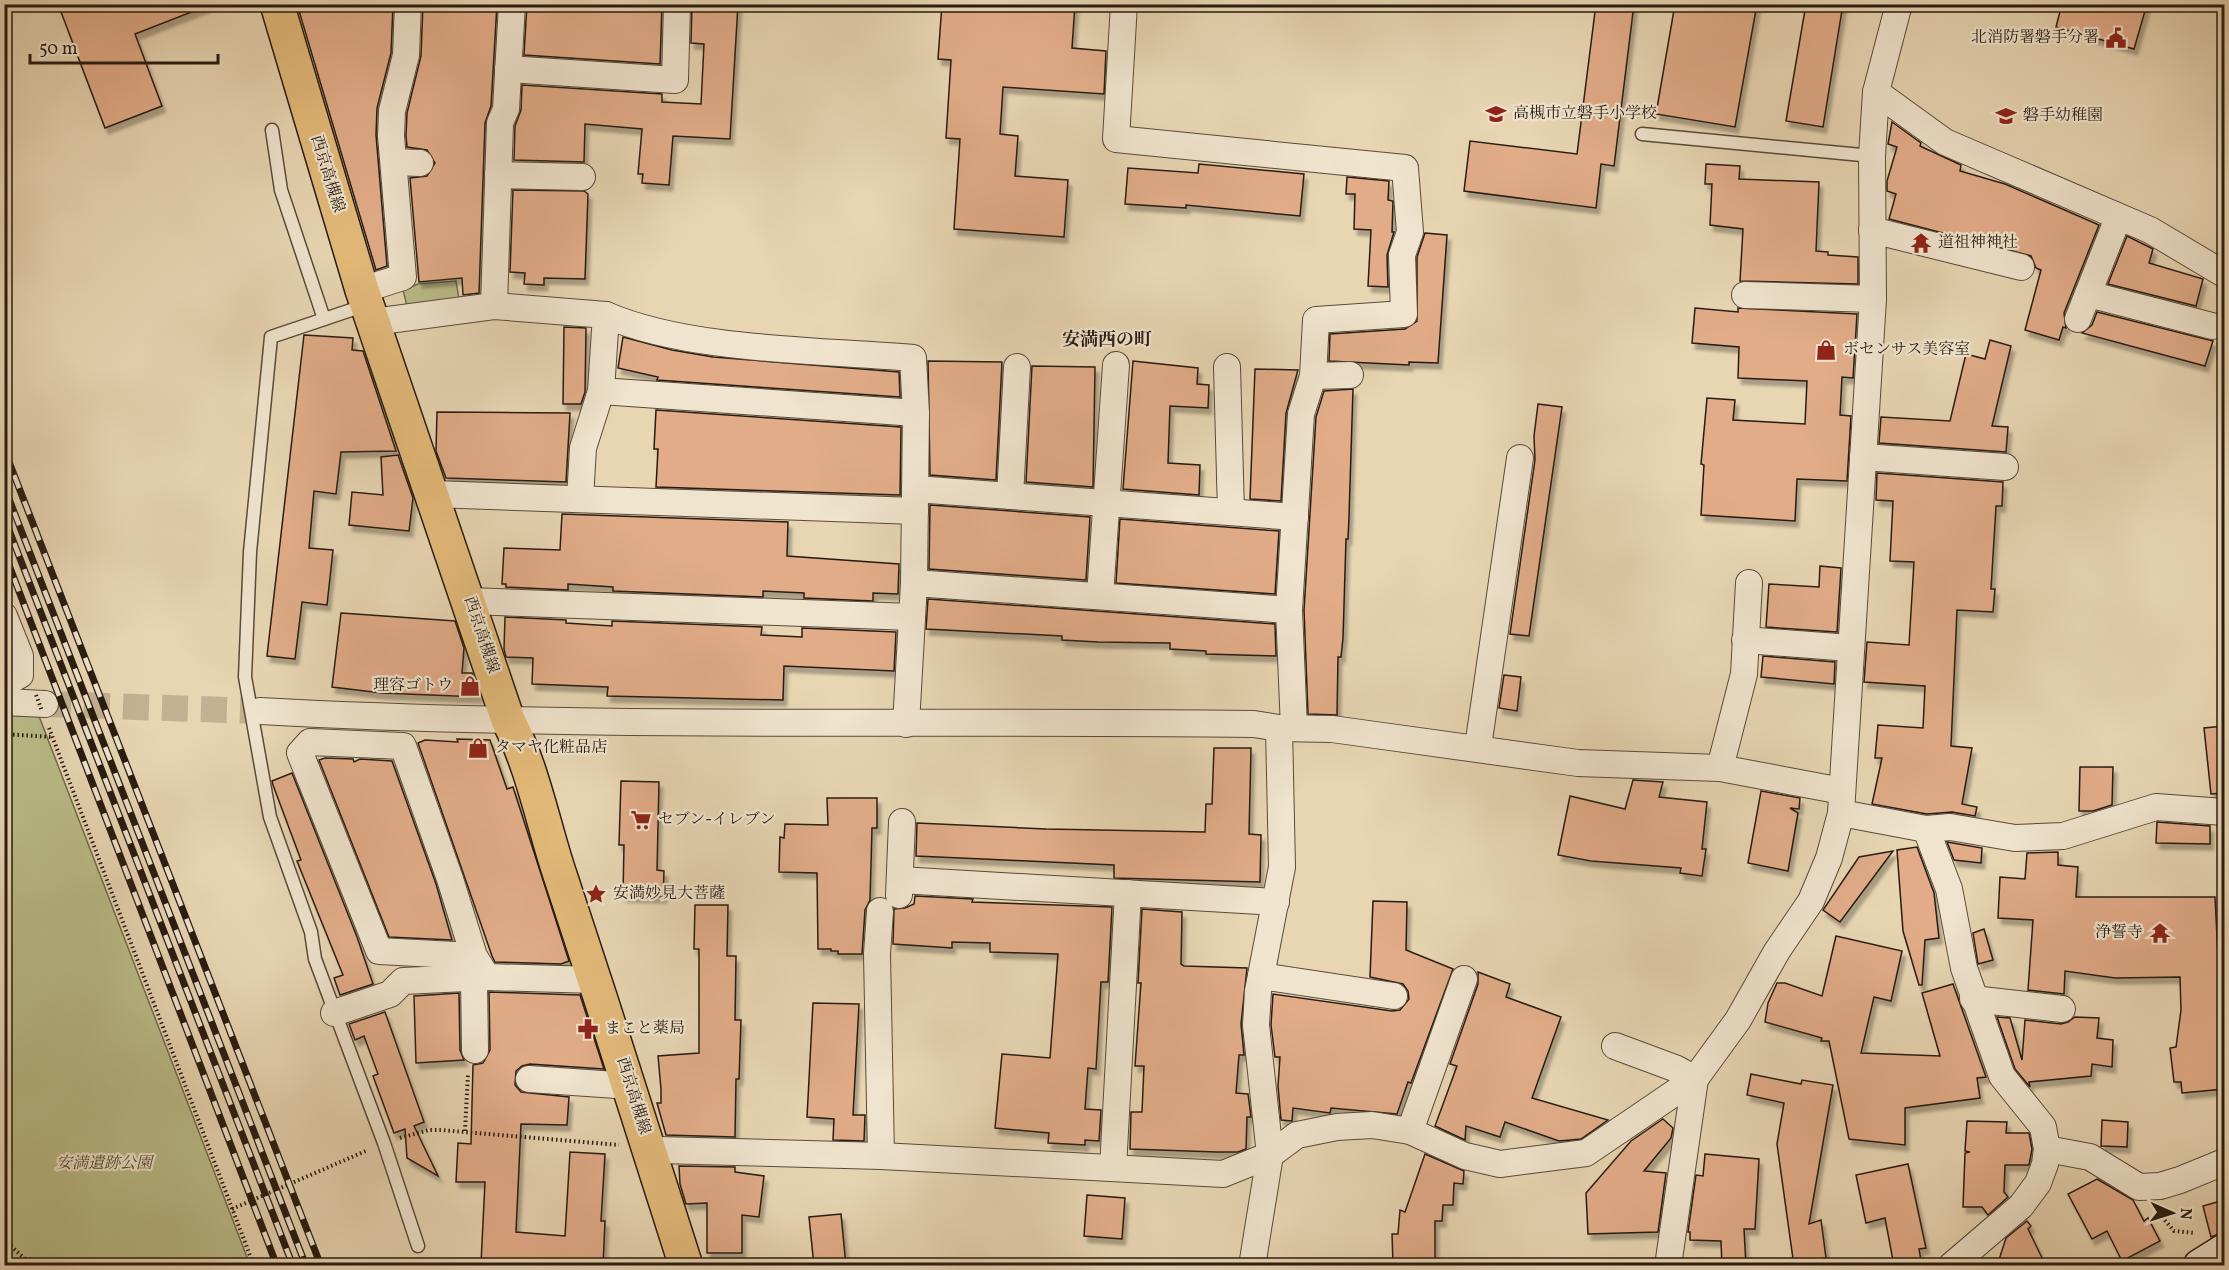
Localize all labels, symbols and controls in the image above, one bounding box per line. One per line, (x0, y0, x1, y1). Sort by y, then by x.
public building icon: 北消防署磐手分署 (2104, 26, 2128, 50)
scale bar (30, 27, 218, 65)
place label: 北消防署磐手分署 (1971, 27, 2099, 49)
text: 50 m (39, 37, 78, 62)
school or university icon: 高槻市立磐手小学校 (1484, 102, 1508, 126)
place label: 高槻市立磐手小学校 (1513, 103, 1657, 125)
school or university icon: 磐手幼稚園 (1994, 104, 2018, 128)
place label: 磐手幼稚園 (2023, 105, 2103, 127)
street label: 西京高槻線 (305, 133, 349, 215)
temple icon: 道祖神神社 (1909, 231, 1933, 255)
place label: 道祖神神社 (1938, 232, 2018, 254)
district label: 安満西の町 (1062, 328, 1152, 353)
shop icon: ボセンサス美容室 (1814, 338, 1838, 362)
place label: ボセンサス美容室 (1843, 339, 1970, 361)
street label: 西京高槻線 (458, 594, 504, 676)
shop icon: 理容ゴトウ (458, 674, 482, 698)
place label: 理容ゴトウ (373, 675, 453, 697)
shop icon: タマヤ化粧品店 (466, 736, 490, 760)
place label: タマヤ化粧品店 (495, 737, 607, 759)
supermarket icon: セブン-イレブン (629, 808, 653, 832)
place label: セブン-イレブン (658, 809, 775, 831)
place icon: 安満妙見大菩薩 (584, 882, 608, 906)
place label: 安満妙見大菩薩 (613, 883, 725, 905)
temple icon: 浄誓寺 (2148, 921, 2172, 945)
place label: 浄誓寺 (2095, 922, 2143, 944)
pharmacy icon: まこと薬局 (576, 1017, 600, 1041)
place label: まこと薬局 (605, 1018, 685, 1040)
street label: 西京高槻線 (611, 1055, 655, 1137)
park label: 安満遺跡公園 (56, 1153, 155, 1175)
north arrow (2142, 1183, 2202, 1243)
text: N (2174, 1207, 2196, 1220)

